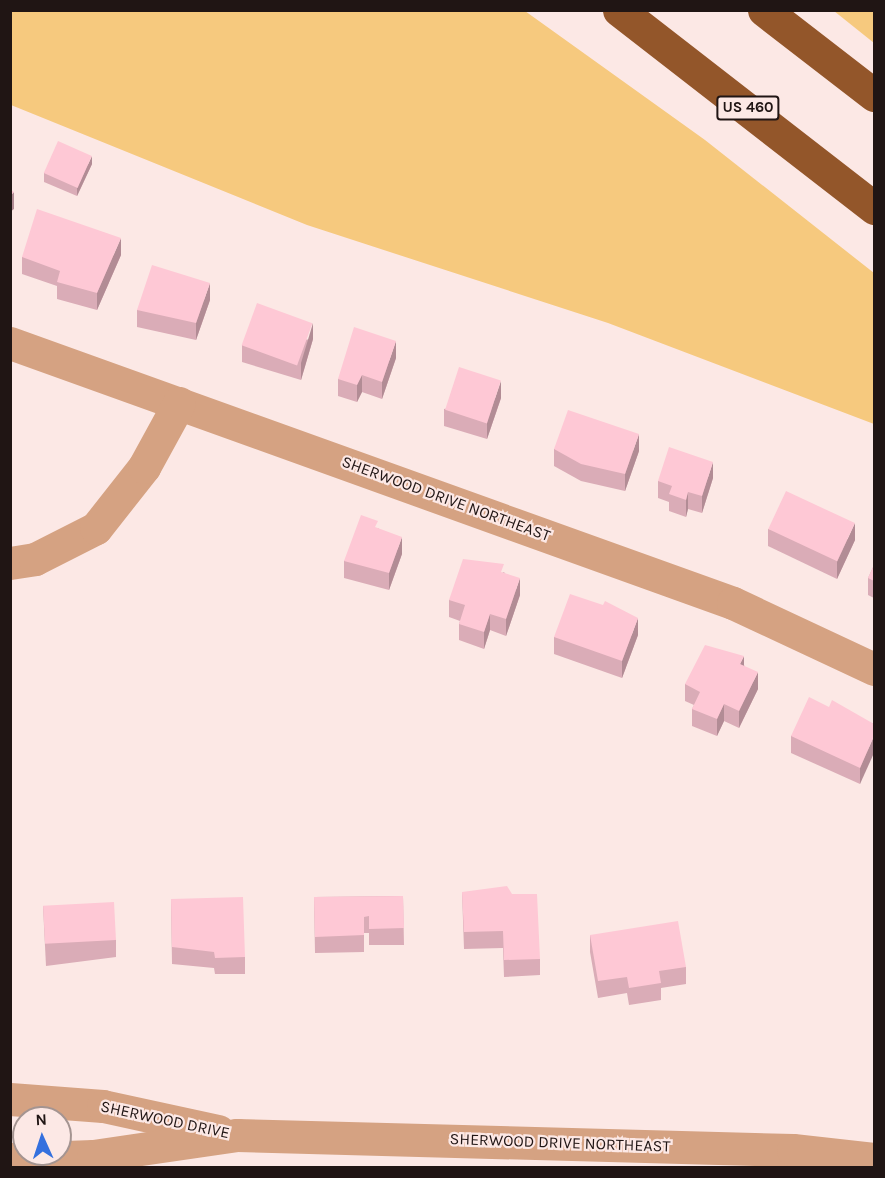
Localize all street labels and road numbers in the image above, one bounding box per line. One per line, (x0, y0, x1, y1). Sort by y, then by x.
road number: US 460 (715, 96, 781, 120)
street label: SHERWOOD DRIVE NORTHEAST (339, 452, 553, 546)
street label: SHERWOOD DRIVE (99, 1097, 231, 1143)
street label: SHERWOOD DRIVE NORTHEAST (449, 1130, 671, 1156)

